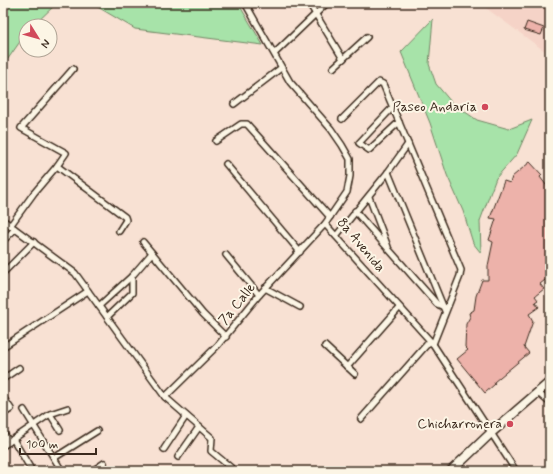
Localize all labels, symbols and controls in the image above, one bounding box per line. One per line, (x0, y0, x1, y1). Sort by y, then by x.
north arrow (18, 18, 58, 58)
text: N (37, 36, 53, 51)
place label: Paseo Andaria (393, 98, 477, 116)
marker: Paseo Andaria (480, 102, 490, 112)
street label: 8a Avenida (333, 214, 389, 276)
street label: 7a Calle (215, 279, 260, 329)
place label: Chicharronera (417, 415, 502, 433)
marker: Chicharronera (505, 419, 515, 429)
scale bar (20, 430, 96, 456)
text: 100 m (26, 437, 58, 453)

